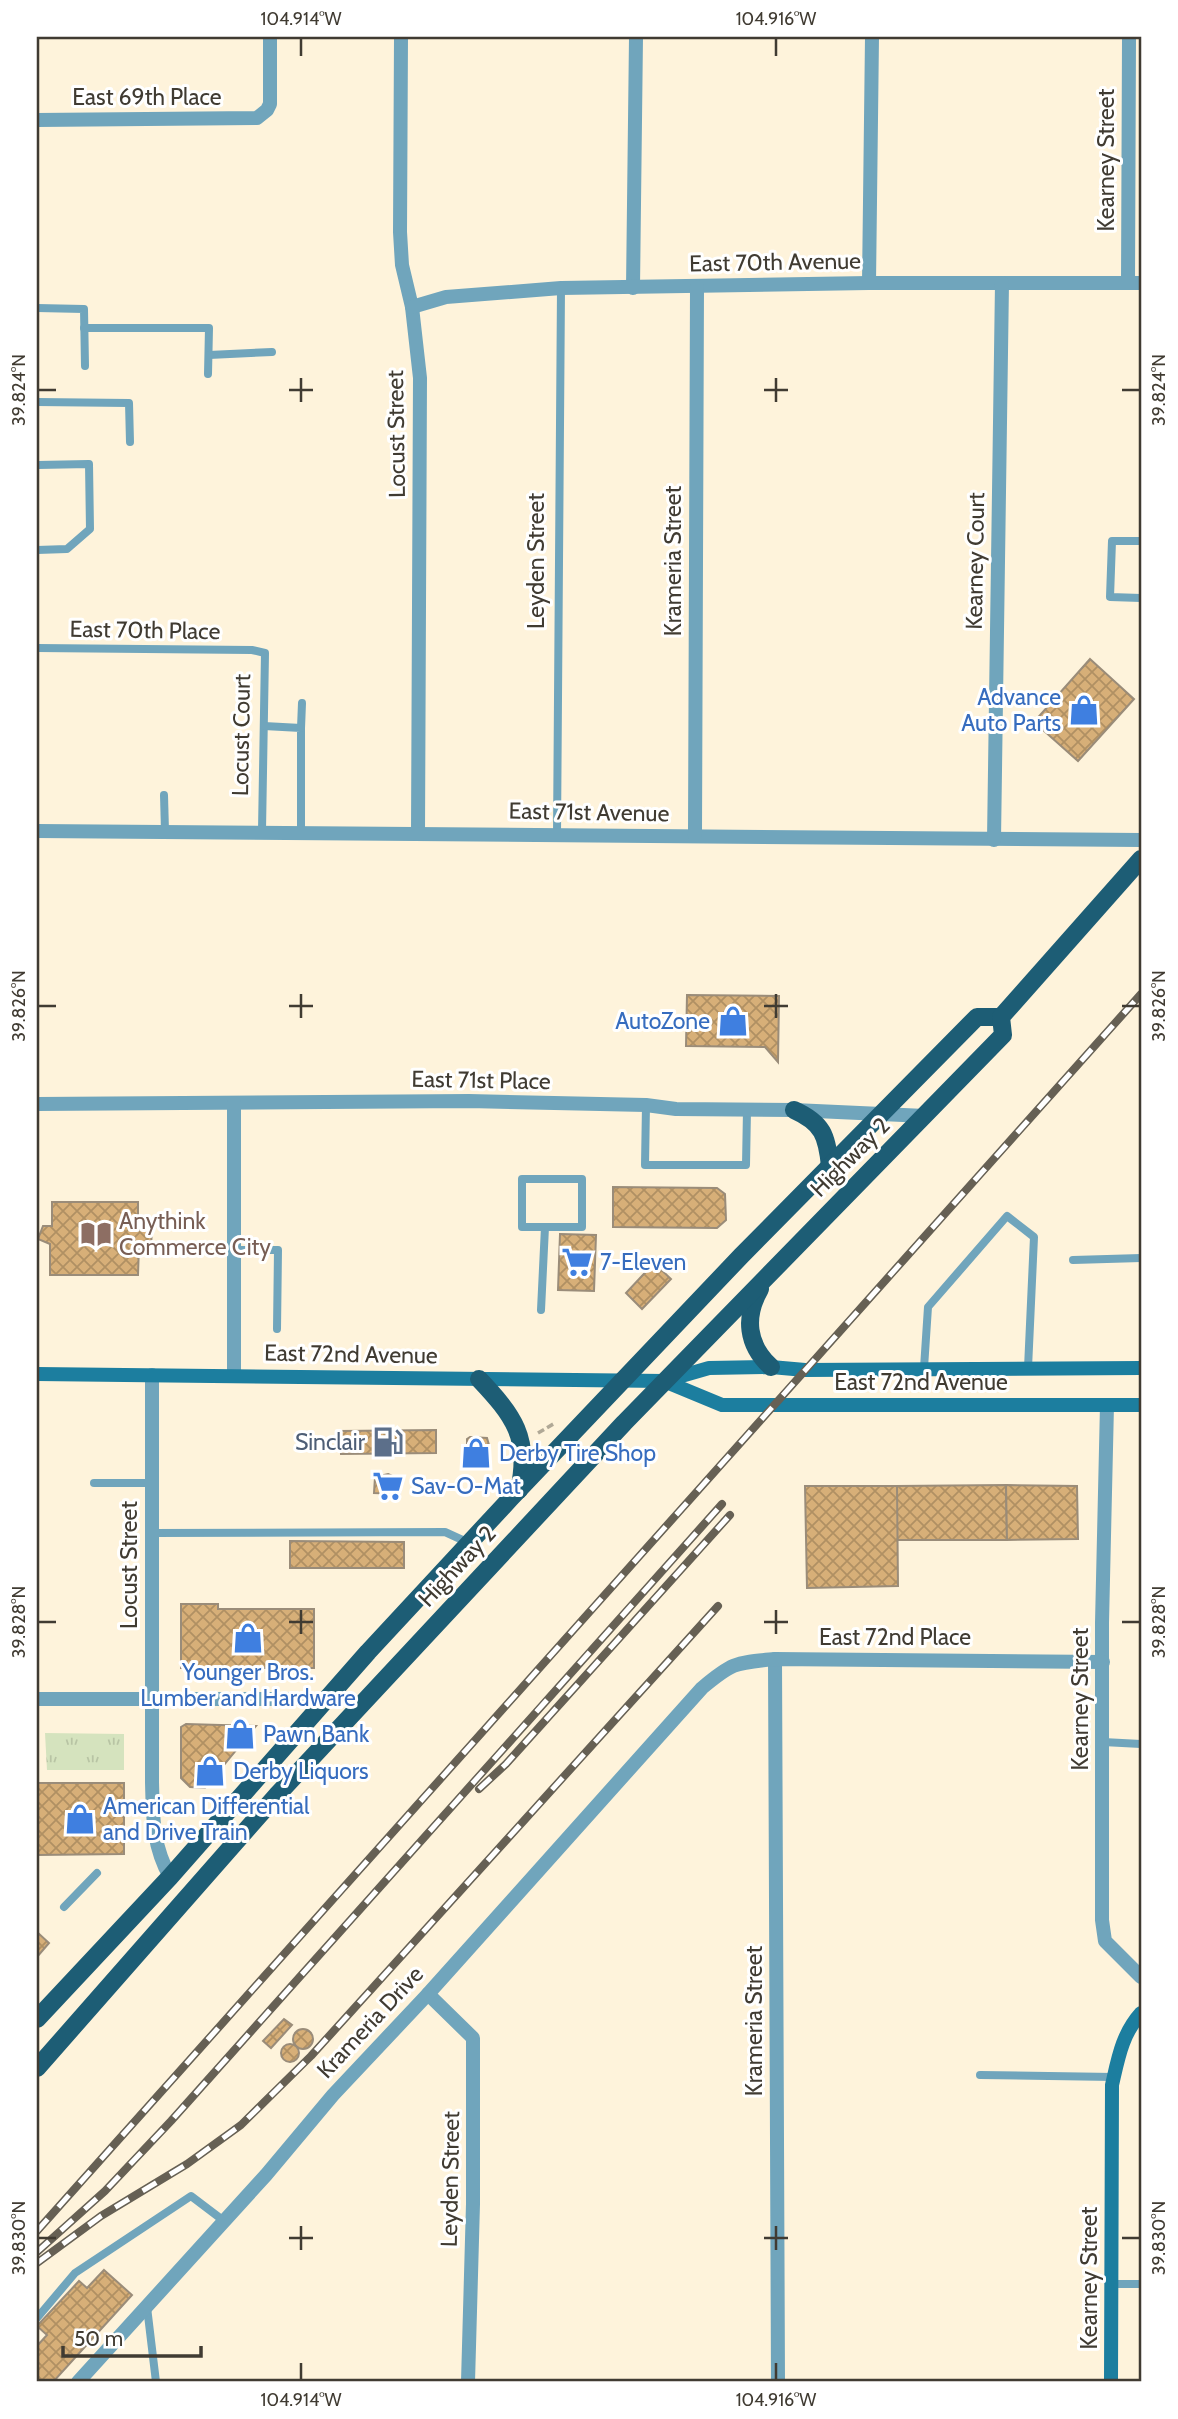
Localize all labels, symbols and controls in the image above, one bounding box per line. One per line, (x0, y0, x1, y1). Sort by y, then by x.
text: 104.914°W (261, 8, 341, 30)
text: 104.916°W (736, 8, 816, 30)
street label: East 69th Place (72, 83, 222, 111)
street label: Kearney Street (1092, 88, 1120, 231)
street label: East 70th Avenue (689, 246, 861, 277)
text: 39.824°N (8, 354, 30, 426)
text: 39.824°N (1148, 354, 1170, 426)
street label: Locust Street (381, 370, 411, 498)
street label: Krameria Street (659, 485, 687, 636)
street label: Kearney Court (960, 492, 990, 630)
street label: Leyden Street (522, 493, 550, 629)
street label: East 70th Place (69, 615, 221, 645)
street label: Locust Court (226, 673, 256, 796)
place label: Advance Auto Parts (961, 683, 1061, 737)
shop icon: Advance Auto Parts (1067, 693, 1101, 727)
street label: East 71st Avenue (508, 797, 670, 827)
text: 39.826°N (8, 970, 30, 1042)
text: 39.826°N (1148, 970, 1170, 1042)
shop icon: AutoZone (716, 1004, 750, 1038)
place label: AutoZone (615, 1007, 710, 1035)
street label: East 71st Place (411, 1065, 551, 1095)
street label: Highway 2 (805, 1112, 895, 1202)
place label: Anythink Commerce City (119, 1207, 271, 1261)
library icon: Anythink Commerce City (79, 1217, 113, 1251)
supermarket icon: 7-Eleven (560, 1245, 594, 1279)
place label: 7-Eleven (600, 1248, 686, 1276)
street label: East 72nd Avenue (264, 1338, 438, 1370)
street label: East 72nd Avenue (834, 1368, 1008, 1396)
fuel station icon: Sinclair (371, 1425, 405, 1459)
place label: Sinclair (295, 1428, 366, 1456)
shop icon: Derby Tire Shop (459, 1436, 493, 1470)
place label: Derby Tire Shop (499, 1439, 656, 1467)
supermarket icon: Sav-O-Mat (371, 1469, 405, 1503)
place label: Sav-O-Mat (411, 1472, 521, 1500)
street label: Locust Street (115, 1501, 143, 1629)
street label: Highway 2 (412, 1520, 502, 1612)
text: 39.828°N (8, 1586, 30, 1658)
text: 39.828°N (1148, 1586, 1170, 1658)
shop icon: Younger Bros. Lumber and Hardware (231, 1621, 265, 1655)
street label: East 72nd Place (819, 1623, 971, 1651)
street label: Kearney Street (1066, 1627, 1094, 1770)
place label: Younger Bros. Lumber and Hardware (140, 1658, 356, 1712)
shop icon: Pawn Bank (223, 1717, 257, 1751)
place label: Pawn Bank (263, 1720, 370, 1748)
shop icon: Derby Liquors (193, 1754, 227, 1788)
place label: Derby Liquors (233, 1757, 369, 1785)
place label: American Differential and Drive Train (103, 1792, 310, 1846)
shop icon: American Differential and Drive Train (63, 1802, 97, 1836)
street label: Krameria Street (740, 1945, 768, 2096)
street label: Krameria Drive (311, 1960, 429, 2084)
street label: Leyden Street (435, 2111, 465, 2247)
text: 39.830°N (8, 2201, 30, 2275)
text: 39.830°N (1148, 2201, 1170, 2275)
street label: Kearney Street (1075, 2206, 1103, 2349)
scale bar (63, 2314, 201, 2358)
text: 50 m (74, 2326, 123, 2351)
text: 104.914°W (261, 2389, 341, 2411)
text: 104.916°W (736, 2389, 816, 2411)

